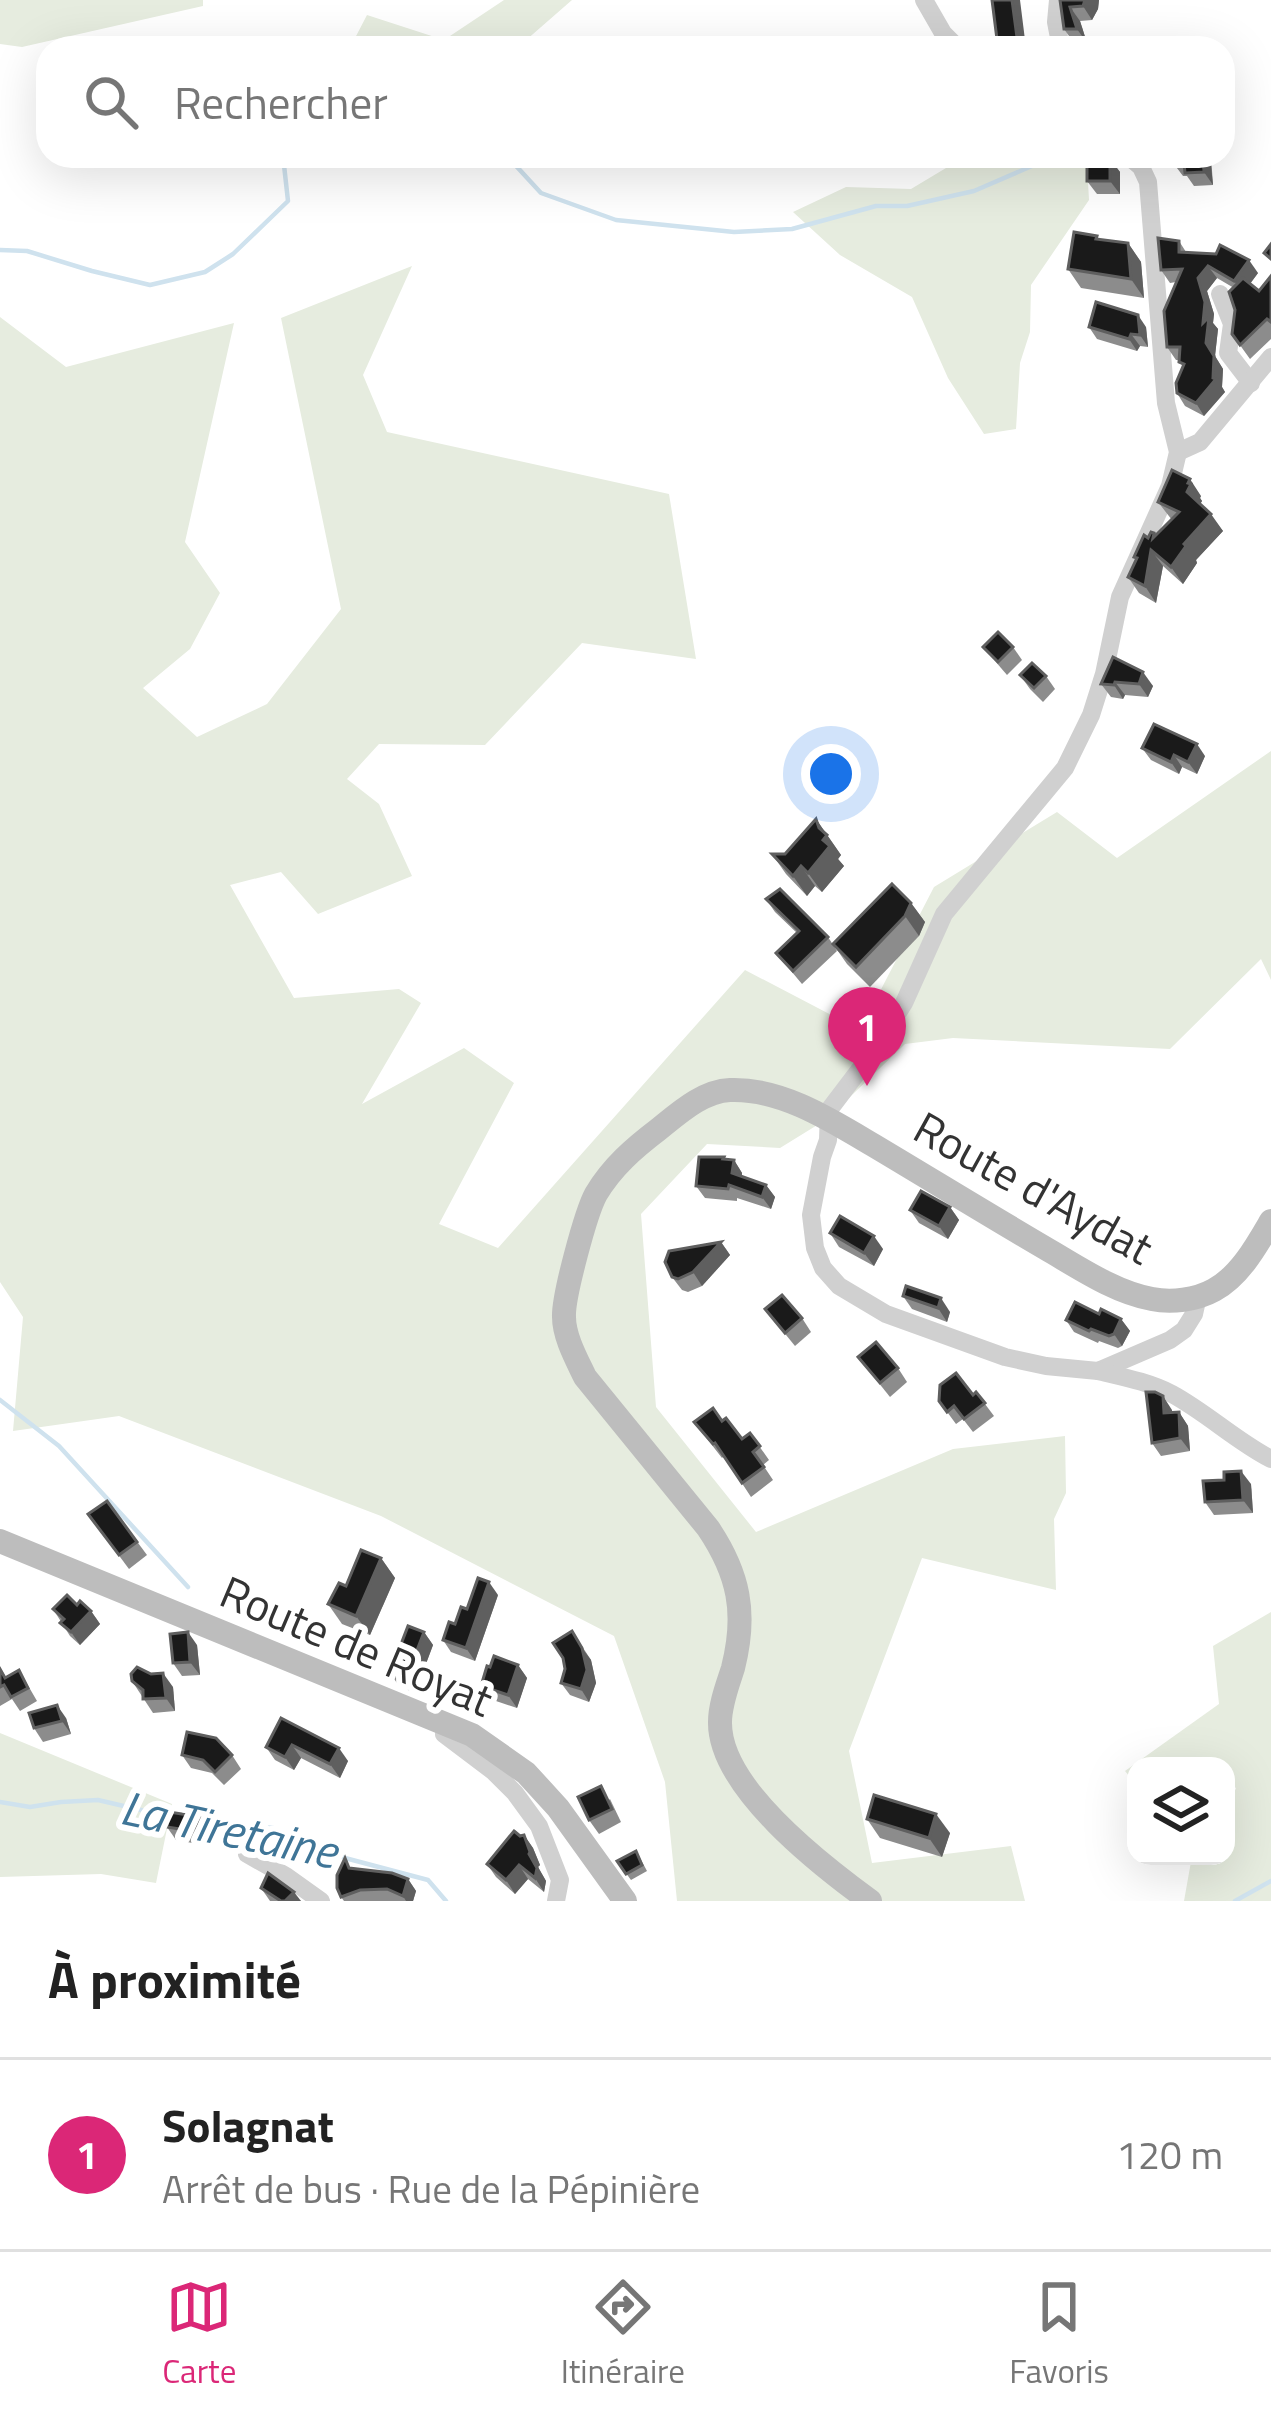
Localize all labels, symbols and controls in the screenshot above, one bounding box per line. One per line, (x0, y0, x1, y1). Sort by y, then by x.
search box (36, 36, 1235, 168)
text: Rechercher (174, 68, 388, 136)
icon: search (78, 69, 144, 135)
your location (801, 744, 861, 804)
pin: 1 (828, 987, 906, 1086)
street label: Route d'Aydat (902, 1093, 1166, 1281)
street label: Route de Royat (210, 1557, 504, 1733)
map controls (1127, 1757, 1235, 1865)
button: layers (1127, 1757, 1235, 1865)
water label: La Tiretaine (114, 1771, 347, 1888)
text: À proximité (48, 1940, 301, 2018)
text: Solagnat (162, 2091, 334, 2159)
text: 1 (76, 2125, 98, 2184)
text: 120 m (1116, 2125, 1223, 2184)
text: Arrêt de bus · Rue de la Pépinière (162, 2159, 700, 2218)
tab: Carte (162, 2274, 236, 2396)
tab: Itinéraire (561, 2274, 685, 2396)
tab: Favoris (1009, 2274, 1109, 2396)

